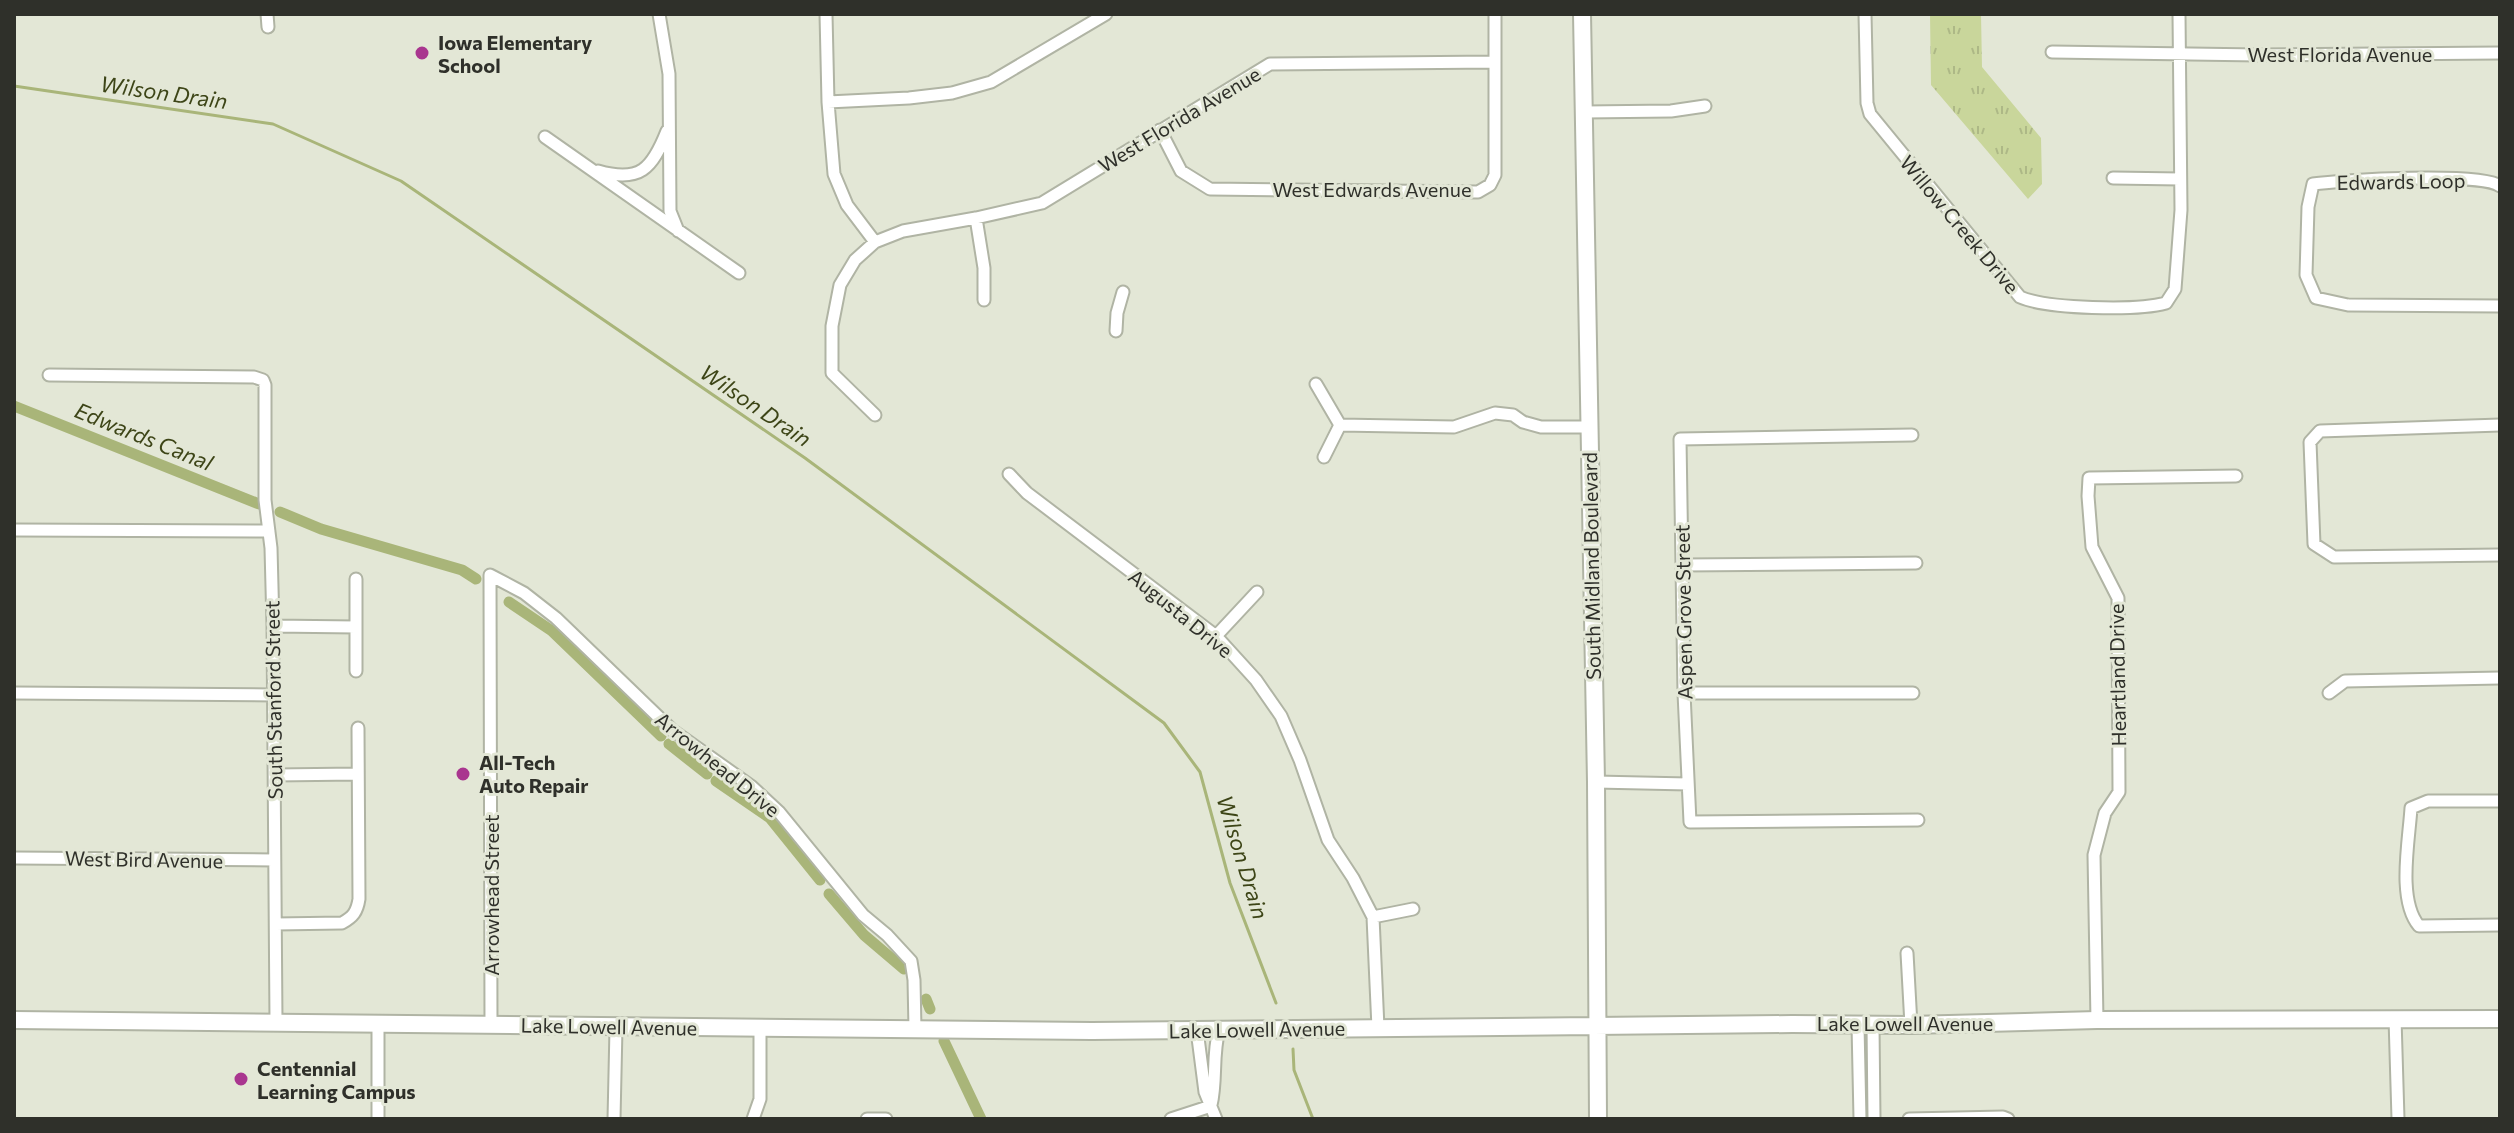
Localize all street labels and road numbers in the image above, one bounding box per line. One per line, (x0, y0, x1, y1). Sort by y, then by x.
street label: West Florida Avenue (2248, 42, 2432, 66)
street label: West Florida Avenue (1094, 61, 1264, 177)
street label: Willow Creek Drive (1895, 150, 2025, 298)
street label: Edwards Loop (2336, 168, 2466, 194)
street label: West Edwards Avenue (1272, 177, 1472, 201)
street label: South Midland Boulevard (1577, 452, 1605, 680)
street label: Aspen Grove Street (1669, 524, 1697, 700)
street label: Augusta Drive (1124, 564, 1238, 662)
street label: South Stanford Street (259, 600, 287, 800)
street label: Heartland Drive (2104, 603, 2130, 747)
street label: Arrowhead Drive (651, 706, 785, 822)
street label: Arrowhead Street (479, 814, 503, 976)
street label: West Bird Avenue (65, 846, 223, 872)
street label: Lake Lowell Avenue (1817, 1011, 1993, 1035)
street label: Lake Lowell Avenue (521, 1012, 697, 1040)
street label: Lake Lowell Avenue (1169, 1015, 1345, 1043)

